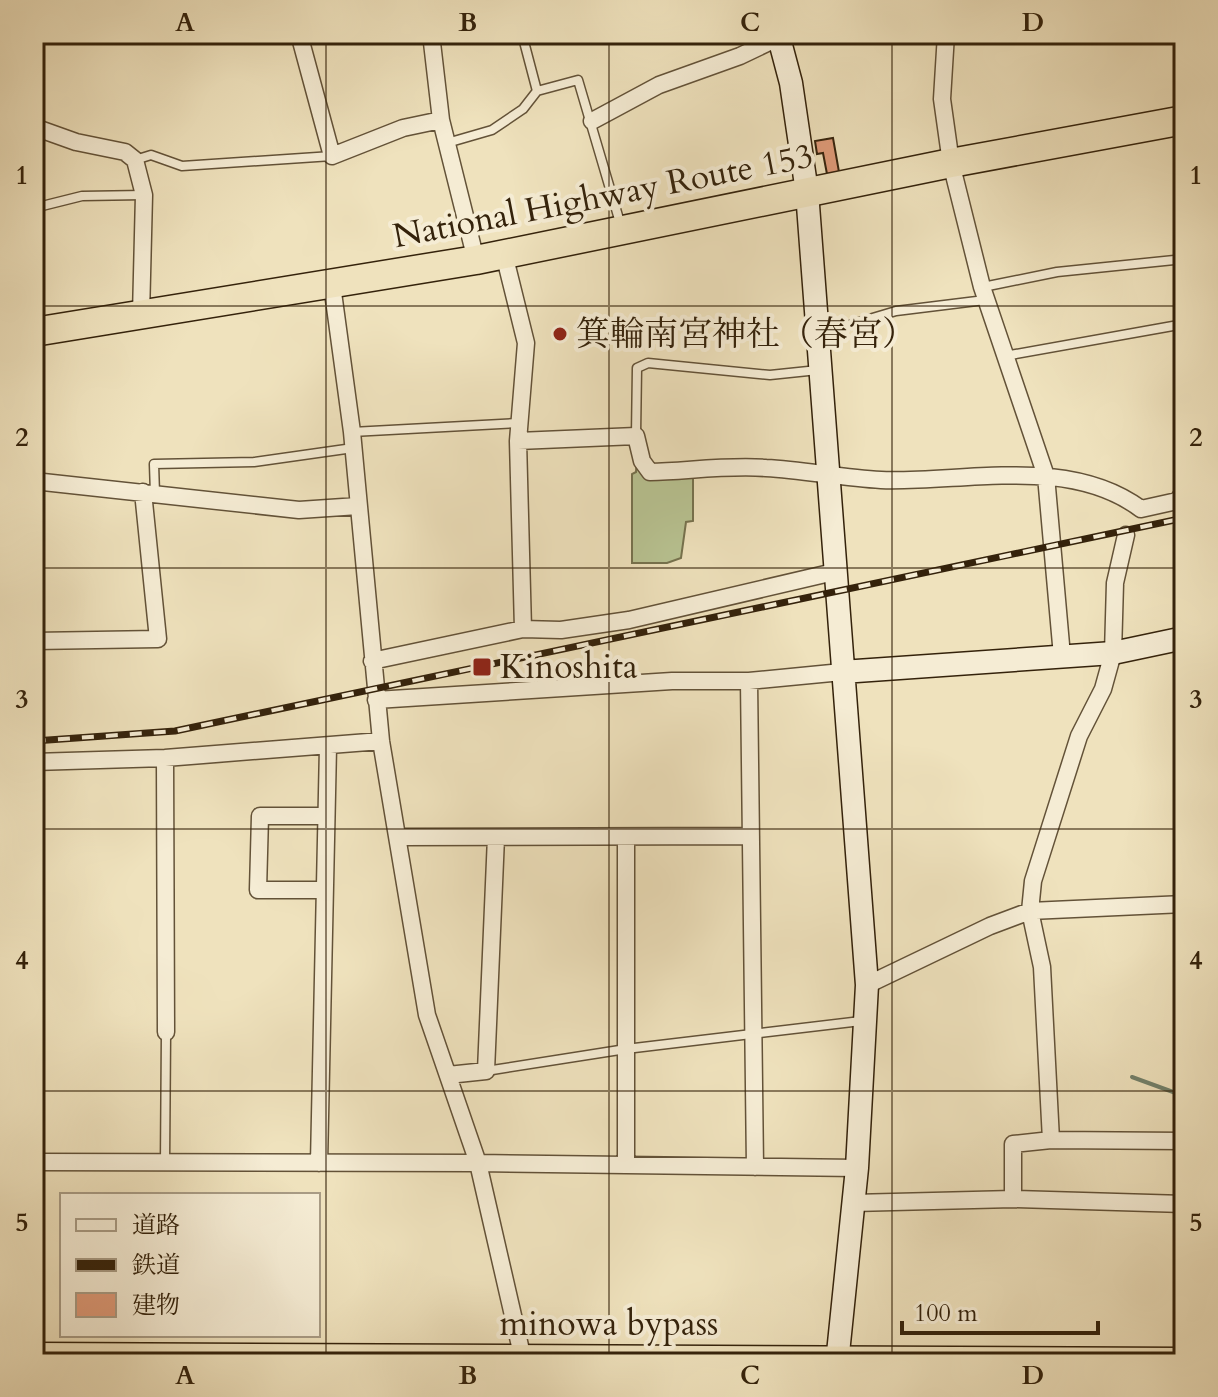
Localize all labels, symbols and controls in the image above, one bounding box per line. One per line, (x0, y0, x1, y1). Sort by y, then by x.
text: A (175, 5, 195, 40)
text: B (459, 5, 477, 40)
text: C (740, 5, 760, 40)
text: D (1022, 5, 1044, 40)
street label: National Highway Route 153 (389, 133, 817, 259)
text: 1 (15, 158, 29, 193)
text: 1 (1189, 158, 1203, 193)
place label: 箕輪南宮神社（春宮） (576, 311, 916, 357)
marker: 箕輪南宮神社（春宮） (551, 325, 569, 343)
text: 2 (15, 420, 29, 455)
text: 2 (1189, 420, 1203, 455)
place label: Kinoshita (500, 644, 638, 690)
marker: Kinoshita (471, 656, 493, 678)
text: 3 (15, 682, 29, 717)
text: 3 (1189, 682, 1203, 717)
text: 4 (15, 943, 29, 978)
text: 4 (1189, 943, 1203, 978)
legend (60, 1193, 320, 1337)
text: 5 (15, 1205, 29, 1240)
text: 5 (1189, 1205, 1203, 1240)
text: 道路 (132, 1209, 180, 1242)
text: 鉄道 (132, 1249, 180, 1282)
scale bar (902, 1285, 1098, 1335)
text: 建物 (132, 1289, 180, 1322)
text: 100 m (914, 1297, 978, 1330)
street label: minowa bypass (500, 1301, 718, 1347)
text: A (175, 1358, 195, 1393)
text: B (459, 1358, 477, 1393)
text: C (740, 1358, 760, 1393)
text: D (1022, 1358, 1044, 1393)

